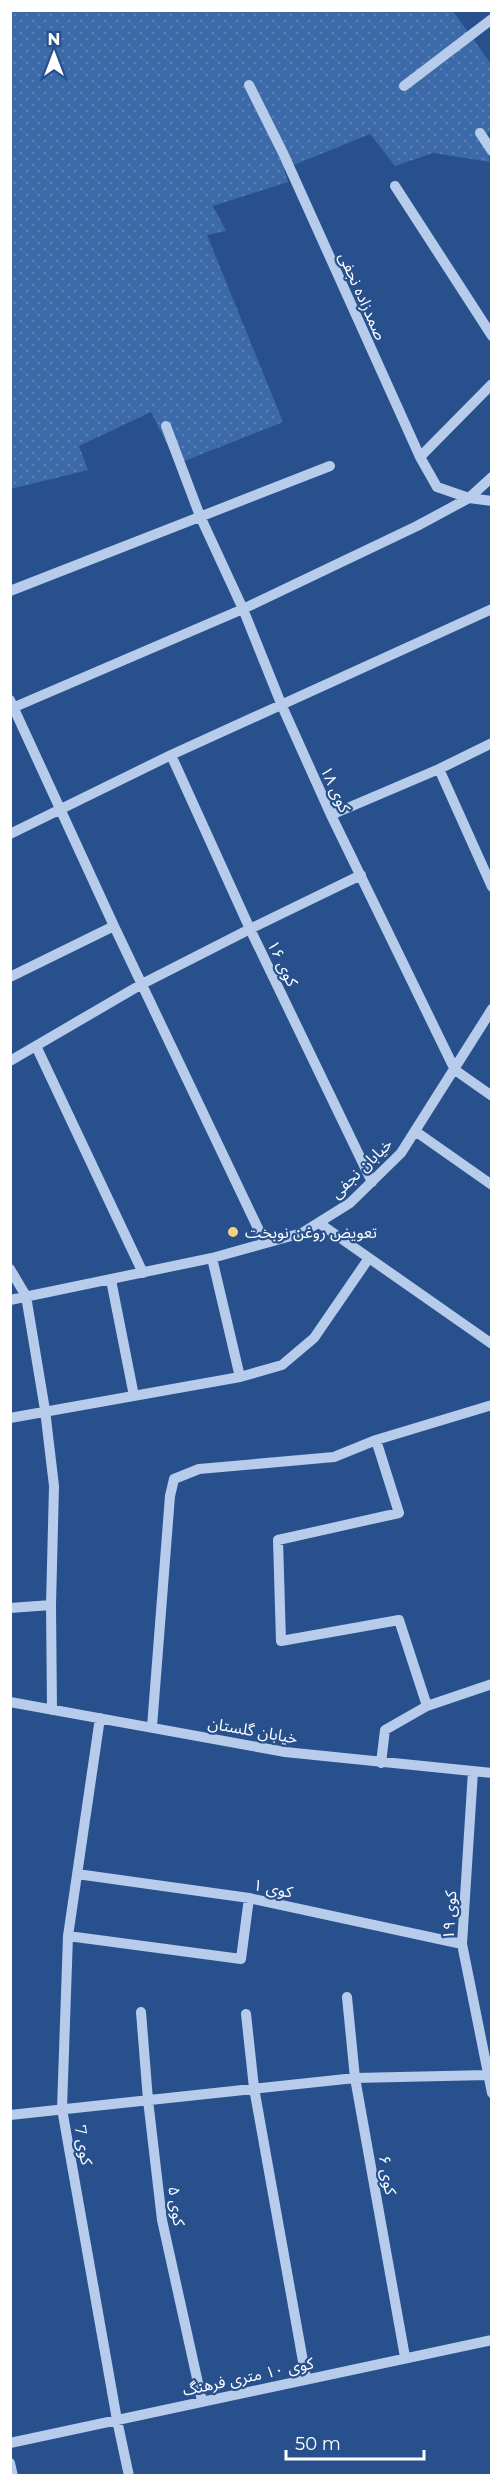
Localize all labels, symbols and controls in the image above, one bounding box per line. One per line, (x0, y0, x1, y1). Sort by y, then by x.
north arrow (24, 24, 84, 84)
text: N (48, 30, 60, 49)
street label: صمدزاده نجفی (335, 249, 390, 343)
street label: کوی ۱۸ (317, 763, 355, 816)
street label: کوی ۱۶ (263, 937, 302, 990)
street label: خیابان نجفی (327, 1134, 396, 1202)
place label: تعویض روغن نوبخت (245, 1223, 377, 1242)
marker: تعویض روغن نوبخت (226, 1225, 240, 1239)
street label: خیابان گلستان (207, 1713, 299, 1748)
street label: کوی ۱ (252, 1875, 295, 1902)
street label: کوی ۱۹ (439, 1890, 460, 1940)
street label: کوی 7 (71, 2124, 96, 2167)
street label: کوی ۶ (375, 2154, 400, 2197)
street label: کوی ۵ (164, 2185, 189, 2227)
street label: کوی ۱۰ متری فرهنگ (181, 2353, 316, 2400)
scale bar (286, 2423, 424, 2461)
text: 50 m (295, 2433, 341, 2455)

